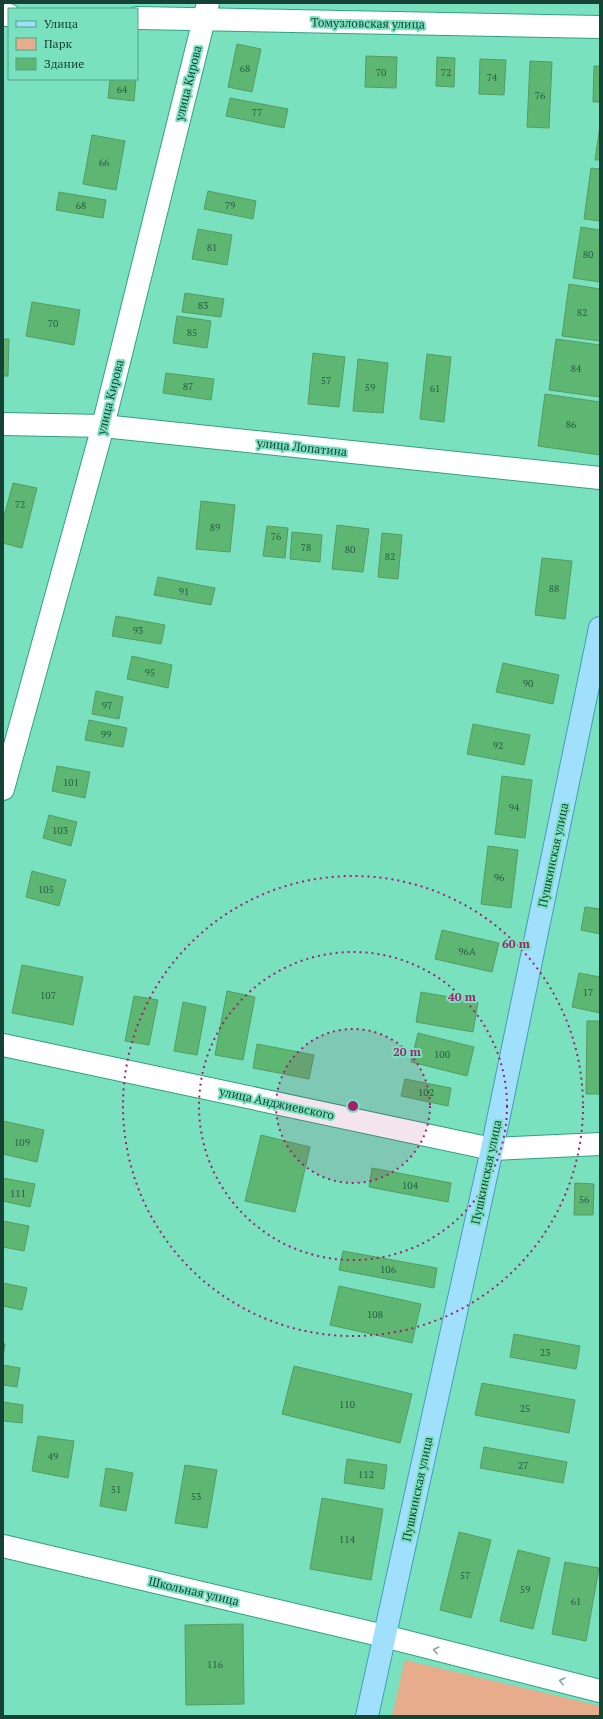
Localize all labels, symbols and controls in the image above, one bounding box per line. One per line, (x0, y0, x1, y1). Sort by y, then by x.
legend (8, 8, 138, 80)
street label: Томузловская улица (311, 15, 425, 31)
text: Улица (44, 16, 78, 31)
text: Парк (44, 36, 72, 51)
street label: улица Кирова (171, 44, 205, 123)
text: Здание (44, 56, 84, 71)
house number: 68 (240, 62, 250, 75)
house number: 70 (376, 66, 386, 79)
house number: 72 (441, 66, 451, 79)
house number: 74 (487, 71, 498, 84)
house number: 64 (117, 83, 128, 96)
house number: 76 (535, 89, 546, 102)
house number: 77 (252, 106, 262, 119)
house number: 66 (99, 156, 110, 169)
house number: 68 (76, 199, 86, 212)
house number: 79 (225, 199, 235, 212)
house number: 81 (207, 241, 217, 254)
house number: 80 (583, 248, 593, 261)
house number: 83 (198, 299, 208, 312)
house number: 82 (577, 306, 587, 319)
house number: 70 (48, 317, 58, 330)
house number: 85 (187, 326, 197, 339)
street label: улица Кирова (93, 358, 127, 437)
house number: 84 (571, 362, 582, 375)
house number: 57 (321, 374, 331, 387)
house number: 87 (183, 380, 193, 393)
house number: 59 (365, 381, 375, 394)
house number: 61 (430, 382, 440, 395)
house number: 86 (566, 418, 577, 431)
street label: улица Лопатина (255, 435, 348, 459)
house number: 72 (15, 498, 25, 511)
house number: 89 (210, 521, 220, 534)
house number: 76 (271, 530, 282, 543)
house number: 78 (301, 541, 311, 554)
house number: 80 (345, 543, 355, 556)
house number: 82 (385, 550, 395, 563)
house number: 88 (549, 582, 559, 595)
house number: 91 (179, 585, 189, 598)
house number: 93 (133, 624, 143, 637)
house number: 95 (145, 666, 155, 679)
house number: 90 (523, 677, 533, 690)
house number: 97 (102, 699, 112, 712)
house number: 99 (101, 728, 111, 741)
house number: 92 (493, 739, 503, 752)
house number: 101 (63, 776, 79, 789)
house number: 94 (509, 801, 520, 814)
street label: Пушкинская улица (535, 801, 571, 909)
house number: 103 (52, 824, 68, 837)
house number: 96 (494, 871, 505, 884)
house number: 105 (38, 883, 54, 896)
text: 60 m (502, 936, 530, 951)
house number: 96А (458, 945, 476, 958)
house number: 17 (583, 986, 593, 999)
house number: 107 (40, 989, 56, 1002)
text: 40 m (448, 989, 476, 1004)
text: 20 m (393, 1044, 421, 1059)
house number: 100 (434, 1048, 450, 1061)
street label: улица Анджиевского (217, 1083, 336, 1123)
house number: 102 (418, 1086, 434, 1099)
centre of rings (346, 1099, 360, 1113)
street label: Пушкинская улица (468, 1118, 504, 1226)
house number: 109 (14, 1136, 30, 1149)
house number: 104 (402, 1179, 419, 1192)
house number: 111 (10, 1187, 26, 1200)
house number: 56 (579, 1193, 590, 1206)
house number: 106 (380, 1263, 397, 1276)
house number: 108 (367, 1308, 383, 1321)
house number: 23 (540, 1346, 550, 1359)
house number: 110 (339, 1398, 355, 1411)
house number: 25 (520, 1402, 530, 1415)
street label: Пушкинская улица (399, 1435, 435, 1543)
house number: 49 (48, 1450, 58, 1463)
house number: 27 (518, 1459, 528, 1472)
house number: 112 (358, 1468, 374, 1481)
house number: 51 (111, 1483, 121, 1496)
house number: 53 (191, 1490, 201, 1503)
house number: 114 (339, 1533, 356, 1546)
house number: 57 (460, 1569, 470, 1582)
street label: Школьная улица (147, 1573, 241, 1609)
house number: 59 (520, 1583, 530, 1596)
house number: 61 (571, 1595, 581, 1608)
one-way arrow (433, 1646, 439, 1654)
house number: 116 (207, 1658, 224, 1671)
one-way arrow (559, 1678, 565, 1686)

